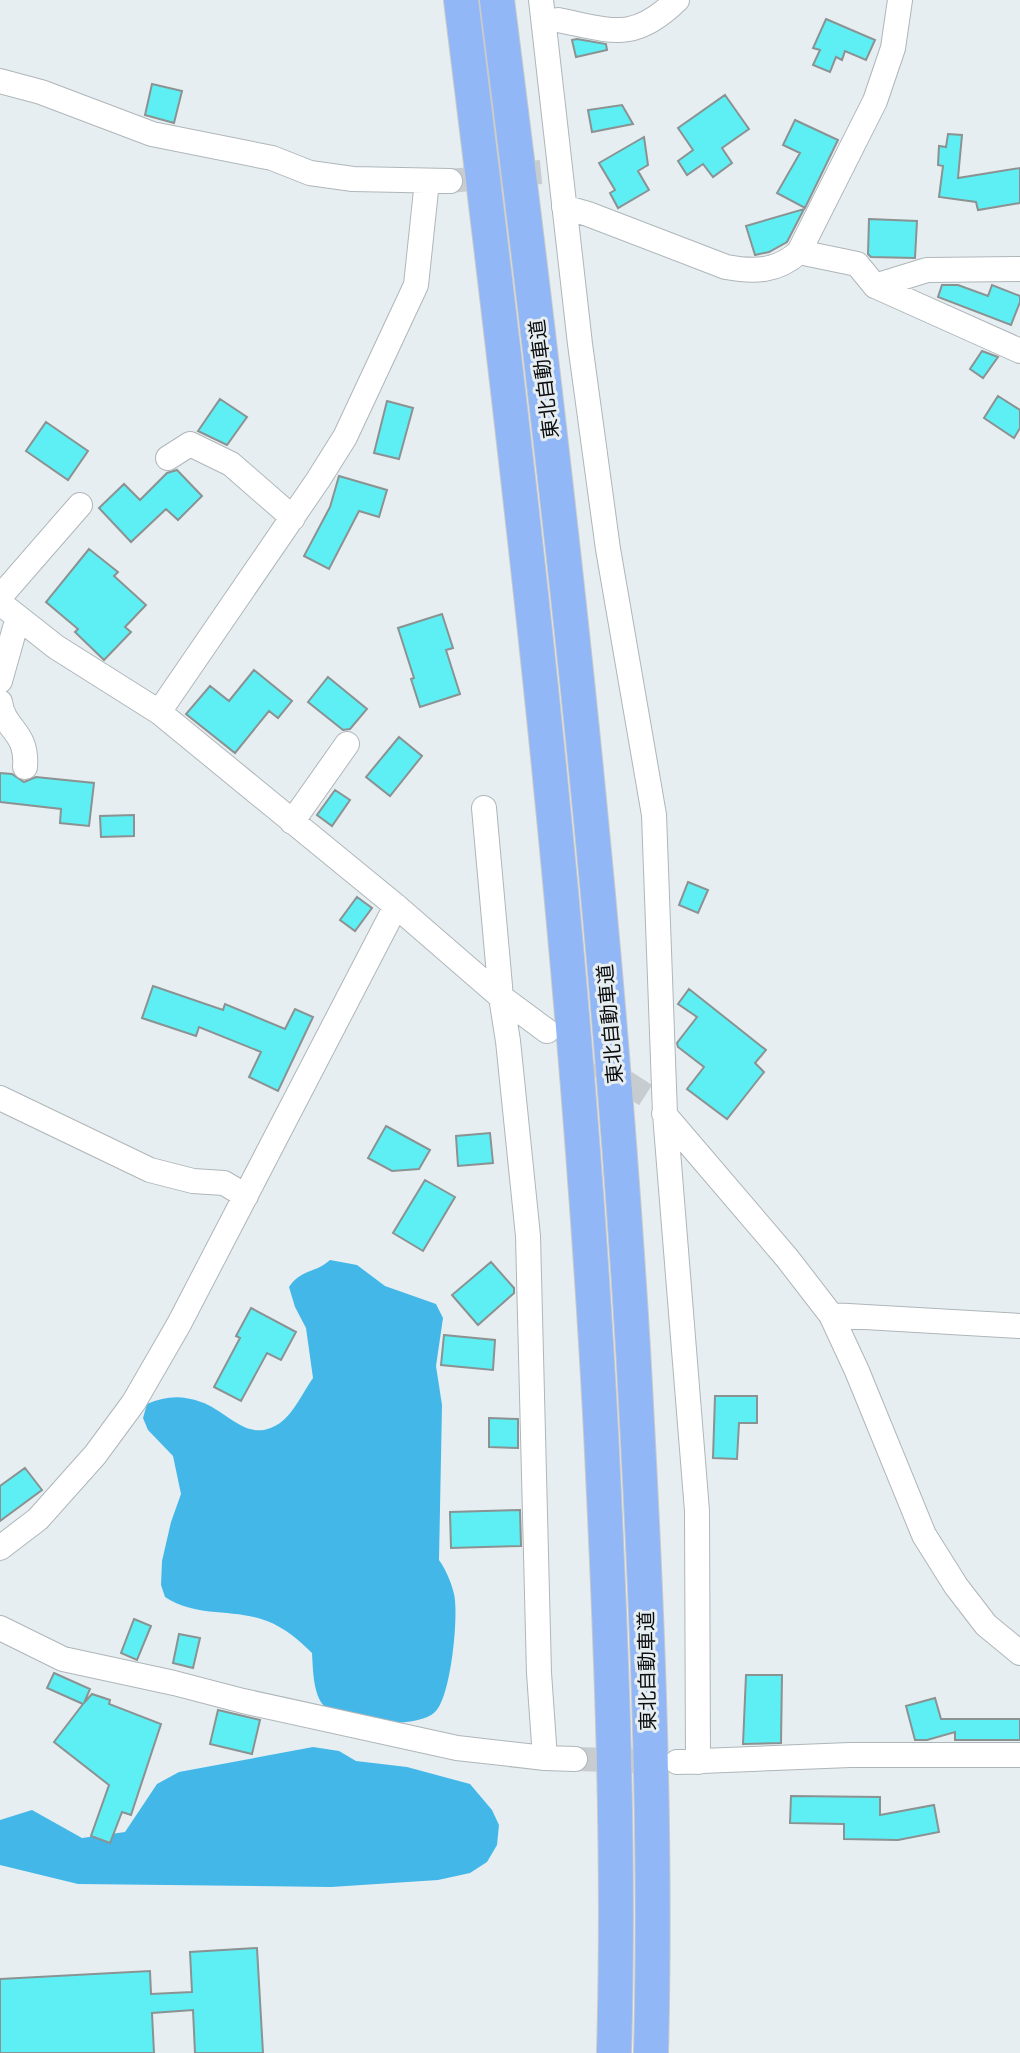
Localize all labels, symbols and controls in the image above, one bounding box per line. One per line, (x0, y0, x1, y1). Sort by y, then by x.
street label: 東北自動車道 (524, 318, 563, 440)
street label: 東北自動車道 (592, 963, 627, 1085)
street label: 東北自動車道 (633, 1611, 660, 1731)

